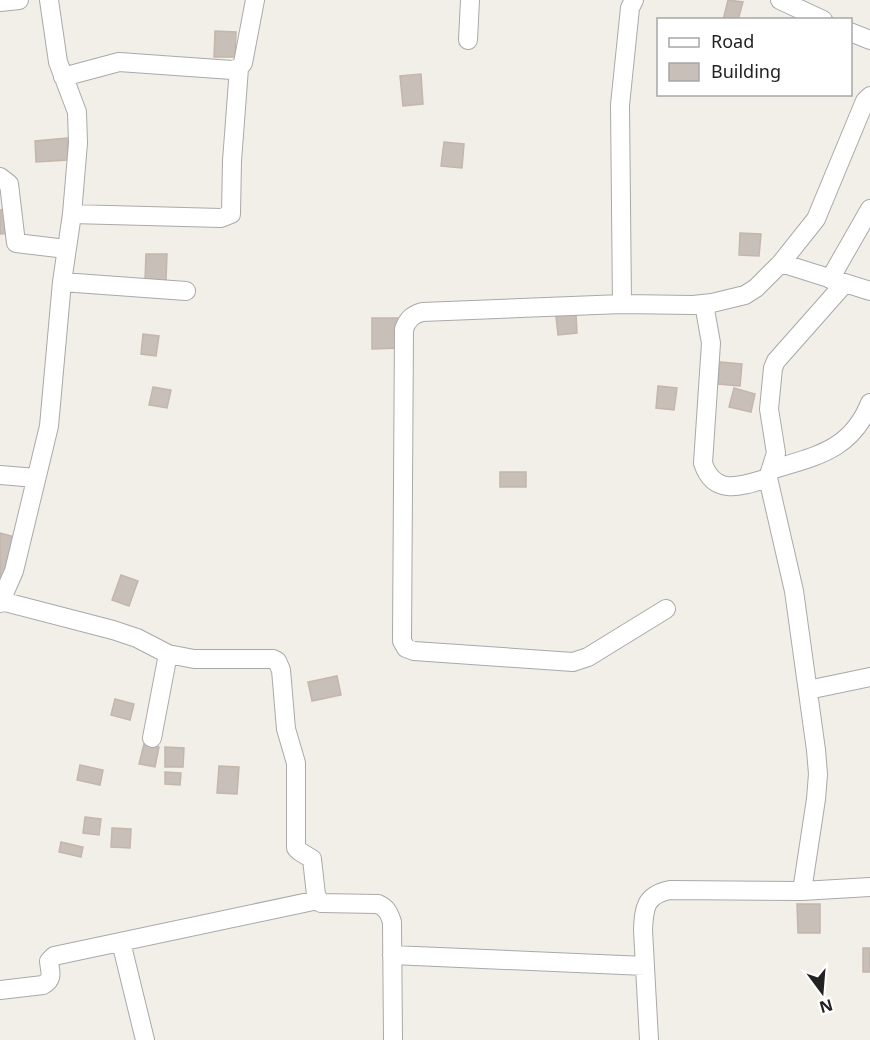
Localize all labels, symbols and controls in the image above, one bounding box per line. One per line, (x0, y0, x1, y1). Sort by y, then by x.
legend (657, 18, 852, 96)
text: Road (711, 29, 754, 53)
text: Building (711, 59, 781, 83)
north arrow (792, 962, 852, 1022)
text: N (817, 994, 835, 1019)

